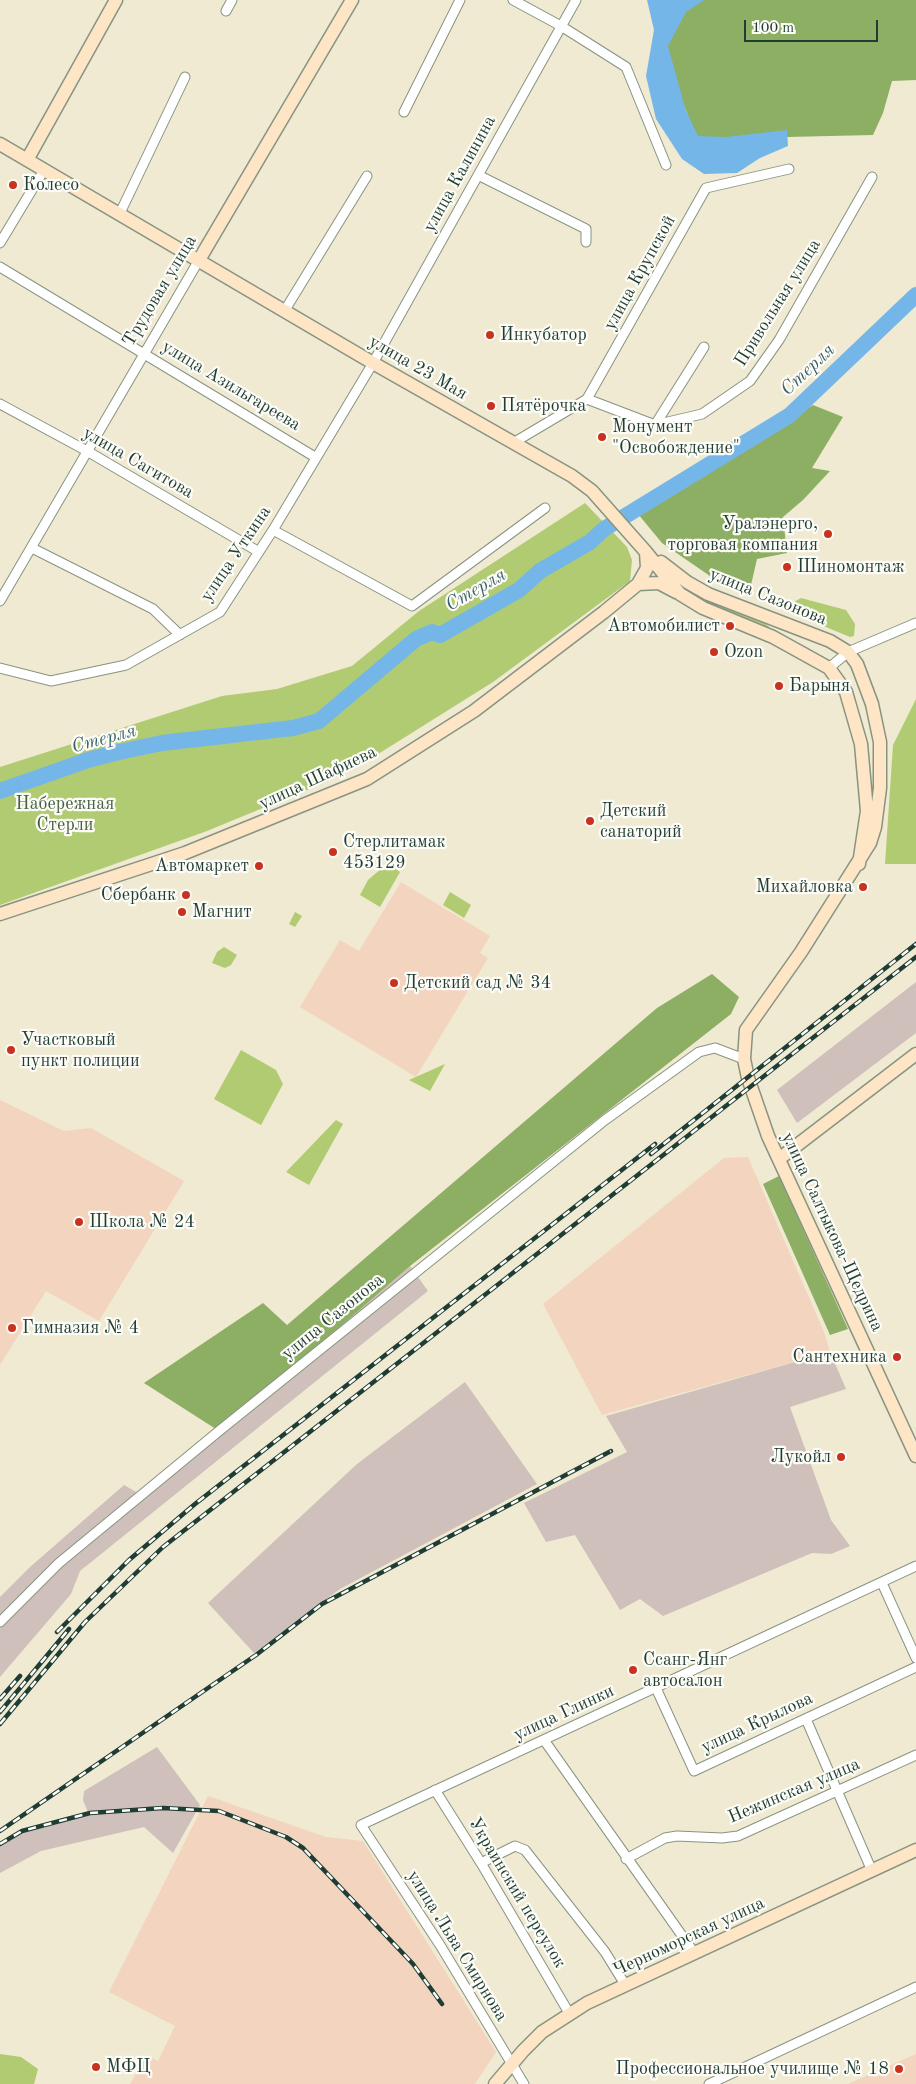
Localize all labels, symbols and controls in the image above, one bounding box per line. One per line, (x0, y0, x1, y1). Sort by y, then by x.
scale bar (746, 10, 880, 42)
text: 100 m (752, 21, 794, 36)
street label: улица Калинина (419, 112, 501, 236)
place label: Колесо (23, 174, 79, 196)
marker: Колесо (7, 179, 19, 191)
street label: улица Крупской (600, 212, 680, 334)
street label: Трудовая улица (118, 231, 202, 351)
street label: Привольная улица (730, 235, 826, 371)
place label: Инкубатор (500, 324, 587, 346)
marker: Инкубатор (484, 329, 496, 341)
street label: улица 23 Мая (365, 331, 471, 405)
street label: улица Азильгареева (158, 336, 304, 436)
water label: Стерля (776, 339, 840, 401)
place label: Пятёрочка (501, 395, 586, 417)
marker: Пятёрочка (485, 400, 497, 412)
place label: Монумент "Освобождение" (612, 416, 740, 458)
street label: улица Сагитова (79, 423, 197, 503)
marker: Монумент "Освобождение" (596, 431, 608, 443)
street label: улица Уткина (196, 502, 276, 606)
place label: Уралэнерго, торговая компания (667, 513, 818, 556)
marker: Уралэнерго, торговая компания (822, 528, 834, 540)
place label: Шиномонтаж (797, 556, 905, 578)
marker: Шиномонтаж (781, 561, 793, 573)
water label: Стерля (442, 564, 510, 616)
street label: улица Сазонова (706, 564, 830, 630)
place label: Автомобилист (607, 615, 720, 637)
marker: Автомобилист (724, 620, 736, 632)
place label: Ozon (724, 641, 763, 663)
marker: Ozon (708, 646, 720, 658)
place label: Барыня (789, 675, 850, 697)
marker: Барыня (773, 680, 785, 692)
water label: Стерля (69, 719, 139, 759)
street label: улица Шафиева (256, 741, 380, 815)
park label: Набережная Стерли (16, 793, 114, 836)
place label: Детский санаторий (600, 800, 682, 842)
marker: Детский санаторий (584, 815, 596, 827)
place label: Стерлитамак 453129 (343, 831, 446, 874)
marker: Стерлитамак 453129 (327, 846, 339, 858)
place label: Автомаркет (155, 855, 249, 877)
marker: Автомаркет (253, 860, 265, 872)
place label: Михайловка (756, 876, 853, 898)
marker: Михайловка (857, 881, 869, 893)
place label: Сбербанк (101, 884, 176, 906)
marker: Сбербанк (180, 889, 192, 901)
place label: Магнит (192, 901, 252, 923)
marker: Магнит (176, 906, 188, 918)
place label: Детский сад № 34 (404, 972, 551, 994)
marker: Детский сад № 34 (388, 977, 400, 989)
place label: Участковый пункт полиции (21, 1029, 140, 1072)
marker: Участковый пункт полиции (5, 1044, 17, 1056)
street label: улица Салтыкова-Щедрина (776, 1129, 888, 1335)
place label: Школа № 24 (89, 1211, 195, 1233)
marker: Школа № 24 (73, 1216, 85, 1228)
street label: улица Сазонова (278, 1269, 388, 1365)
place label: Гимназия № 4 (22, 1317, 139, 1339)
marker: Гимназия № 4 (6, 1322, 18, 1334)
place label: Сантехника (793, 1346, 887, 1368)
marker: Сантехника (891, 1351, 903, 1363)
place label: Лукойл (771, 1446, 831, 1468)
marker: Лукойл (835, 1451, 847, 1463)
place label: Ссанг-Янг автосалон (643, 1649, 727, 1692)
marker: Ссанг-Янг автосалон (627, 1664, 639, 1676)
street label: улица Глинки (510, 1680, 618, 1746)
street label: улица Крылова (698, 1688, 816, 1758)
street label: Нежинская улица (725, 1753, 863, 1829)
street label: Украинский переулок (464, 1814, 570, 1972)
street label: улица Льва Смирнова (402, 1867, 512, 2025)
street label: Черноморская улица (610, 1892, 768, 1982)
place label: МФЦ (106, 2056, 151, 2078)
place label: Профессиональное училище № 18 (616, 2058, 889, 2080)
marker: МФЦ (90, 2061, 102, 2073)
marker: Профессиональное училище № 18 (893, 2063, 905, 2075)

